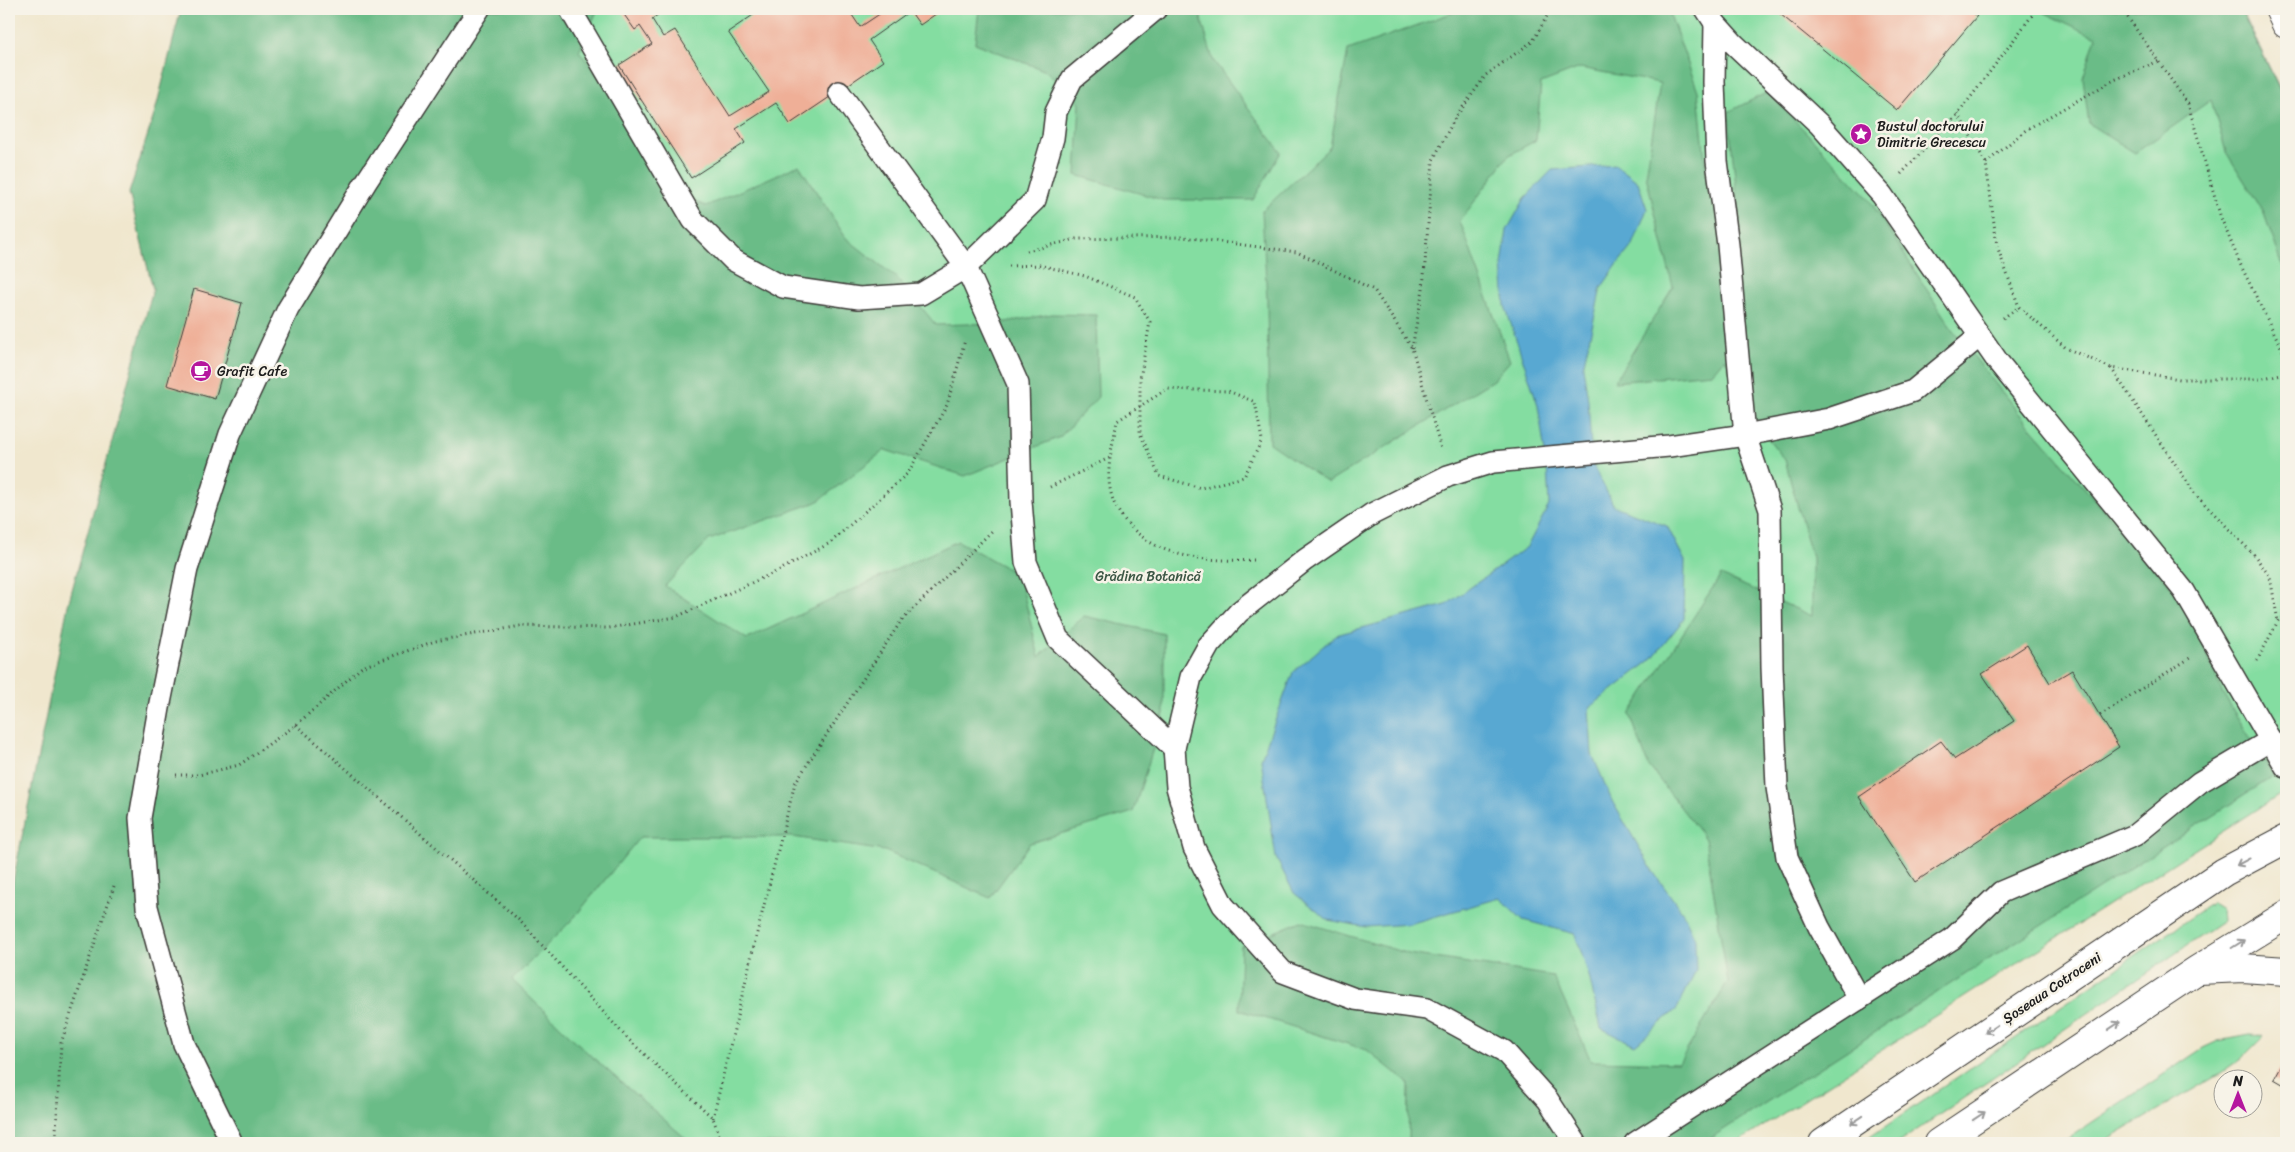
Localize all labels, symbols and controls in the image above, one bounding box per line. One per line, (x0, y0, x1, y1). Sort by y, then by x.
place label: Bustul doctorului Dimitrie Grecescu (1877, 114, 1987, 155)
place icon: Bustul doctorului Dimitrie Grecescu (1849, 122, 1873, 146)
cafe icon: Grafit Cafe (189, 359, 213, 383)
place label: Grafit Cafe (217, 359, 287, 384)
park label: Grădina Botanică (1095, 564, 1202, 589)
one-way arrow (2237, 857, 2251, 867)
one-way arrow (2231, 939, 2245, 949)
street label: Șoseaua Cotroceni (1997, 945, 2108, 1031)
one-way arrow (2107, 1021, 2121, 1031)
one-way arrow (1985, 1024, 1999, 1034)
text: N (2232, 1069, 2243, 1094)
north arrow (2212, 1070, 2262, 1120)
one-way arrow (1972, 1111, 1986, 1121)
one-way arrow (1850, 1115, 1864, 1125)

